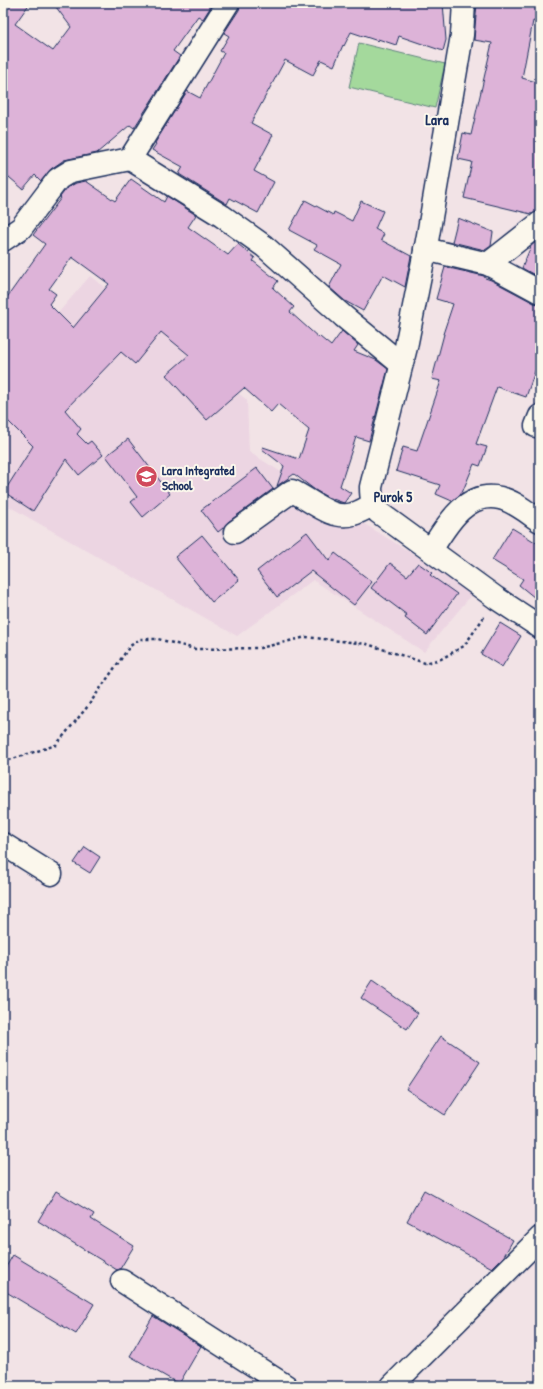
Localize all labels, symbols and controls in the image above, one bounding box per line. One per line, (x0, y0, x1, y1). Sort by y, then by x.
district label: Lara (425, 109, 449, 130)
place label: Lara Integrated School (162, 461, 235, 494)
school or university icon: Lara Integrated School (134, 464, 160, 490)
district label: Purok 5 (374, 487, 412, 506)

